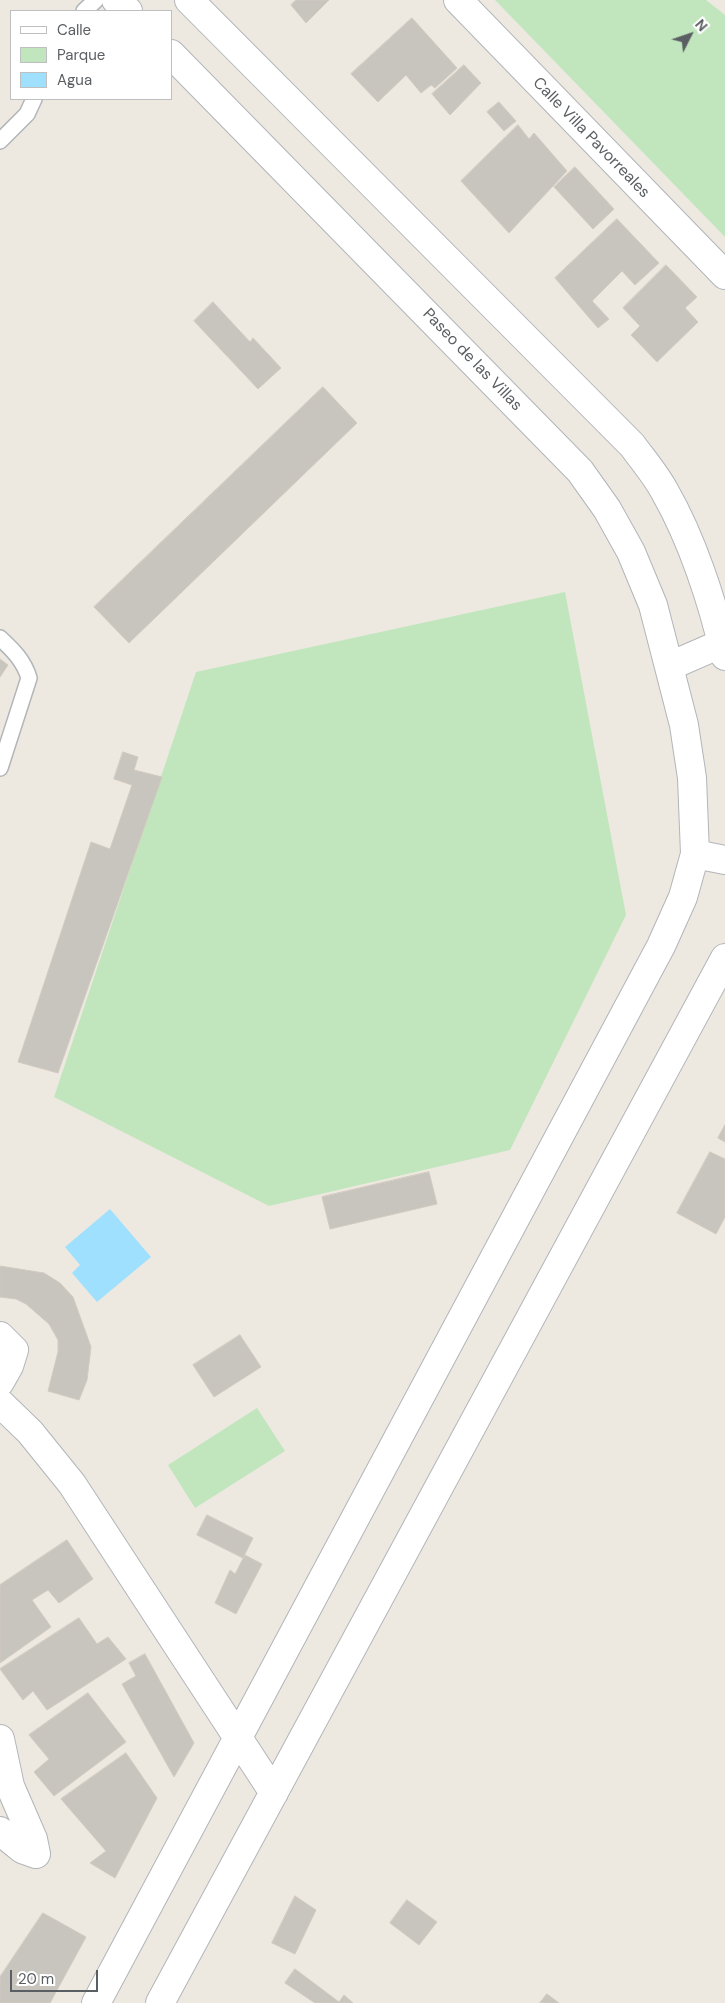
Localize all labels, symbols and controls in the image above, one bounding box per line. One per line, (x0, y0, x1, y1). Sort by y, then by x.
legend (10, 10, 172, 100)
north arrow (665, 10, 715, 60)
text: N (691, 15, 711, 35)
text: Calle (57, 20, 91, 40)
text: Parque (57, 45, 105, 65)
text: Agua (57, 70, 92, 90)
street label: Calle Villa Pavorreales (528, 74, 654, 202)
street label: Paseo de las Villas (418, 305, 526, 415)
scale bar (12, 1960, 100, 1992)
text: 20 m (18, 1969, 54, 1989)

